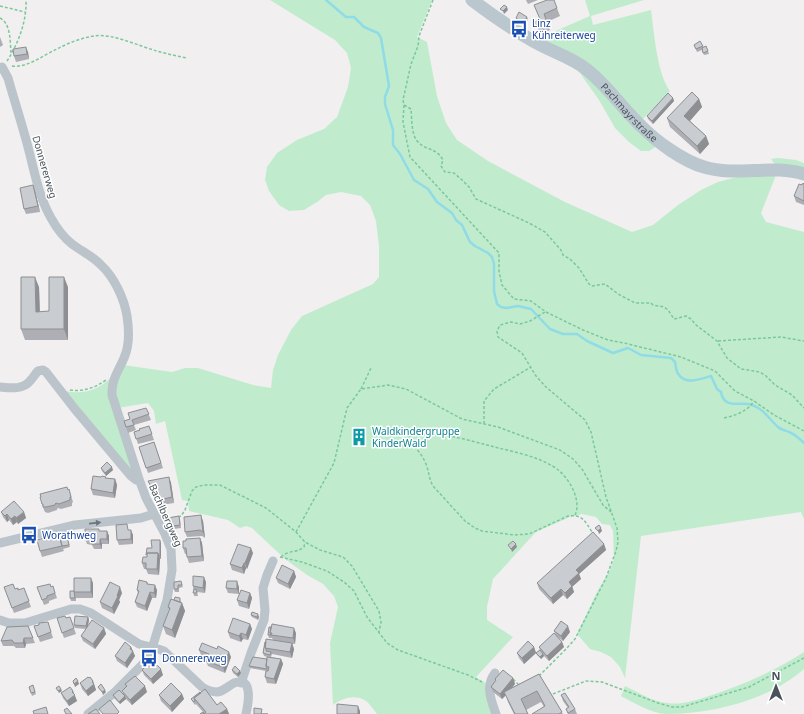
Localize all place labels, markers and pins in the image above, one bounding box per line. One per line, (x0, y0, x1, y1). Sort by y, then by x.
place label: Linz Kühreiterweg (532, 16, 596, 42)
bus stop icon: Linz Kühreiterweg (509, 19, 529, 39)
place label: Waldkindergruppe KinderWald (372, 424, 460, 450)
building icon: Waldkindergruppe KinderWald (349, 427, 369, 447)
bus stop icon: Worathweg (19, 525, 39, 545)
place label: Worathweg (42, 528, 96, 542)
bus stop icon: Donnererweg (139, 648, 159, 668)
place label: Donnererweg (162, 651, 227, 665)

